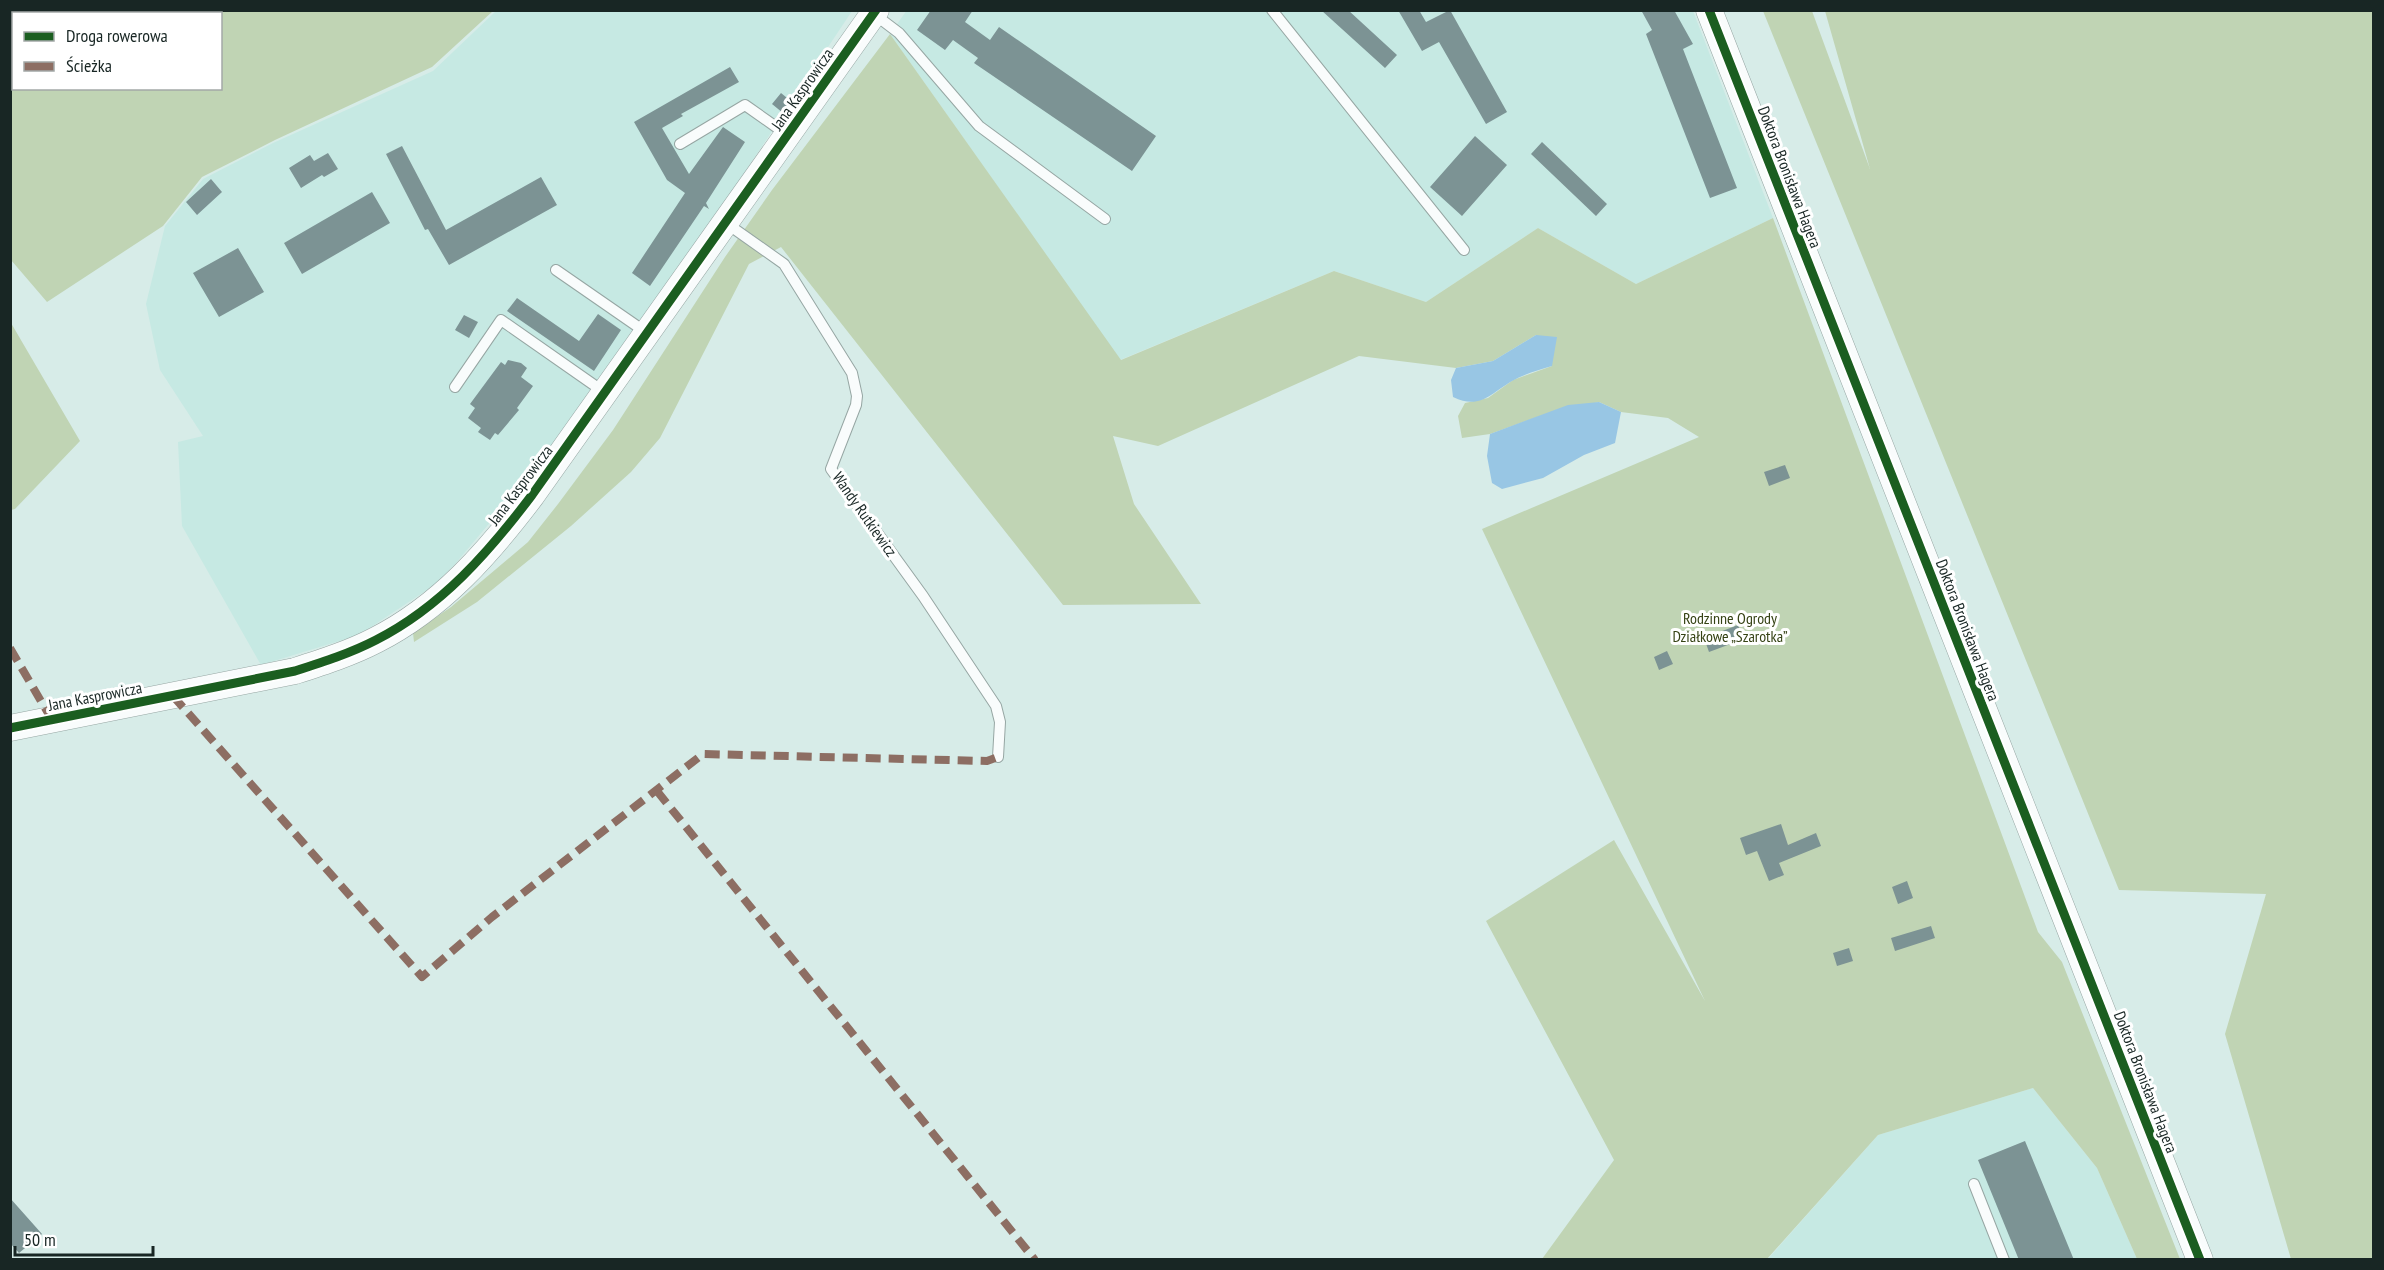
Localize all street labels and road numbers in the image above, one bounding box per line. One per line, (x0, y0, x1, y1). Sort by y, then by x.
street label: Jana Kasprowicza (766, 44, 837, 135)
street label: Doktora Bronisława Hagera (1754, 103, 1826, 251)
street label: Jana Kasprowicza (483, 441, 557, 530)
street label: Wandy Rutkiewicz (828, 468, 902, 560)
street label: Doktora Bronisława Hagera (1932, 556, 2004, 704)
street label: Jana Kasprowicza (45, 677, 144, 715)
street label: Doktora Bronisława Hagera (2110, 1008, 2182, 1156)

